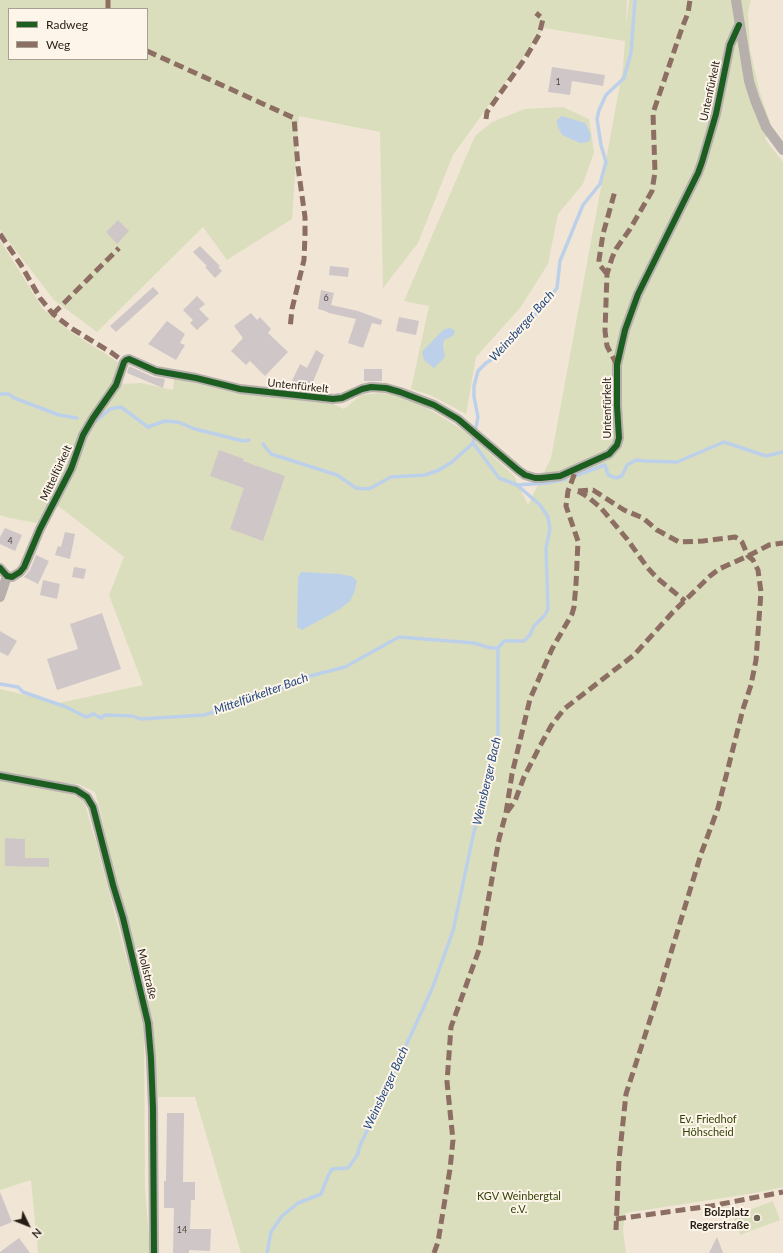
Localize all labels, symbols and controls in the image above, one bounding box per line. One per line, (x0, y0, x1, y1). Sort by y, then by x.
legend (8, 8, 148, 60)
text: Radweg (46, 17, 88, 32)
text: Weg (46, 37, 70, 52)
street label: Untenfürkelt (697, 60, 723, 122)
house number: 1 (555, 77, 561, 87)
water label: Weinsberger Bach (487, 288, 557, 364)
house number: 6 (323, 293, 329, 303)
street label: Untenfürkelt (267, 376, 329, 396)
street label: Untenfürkelt (600, 377, 614, 439)
street label: Mittelfürkelt (37, 443, 75, 503)
house number: 4 (7, 536, 13, 546)
water label: Mittelfürkelter Bach (212, 670, 310, 718)
water label: Weinsberger Bach (470, 736, 504, 826)
street label: Mollstraße (134, 947, 160, 1001)
water label: Weinsberger Bach (360, 1044, 412, 1132)
park label: Ev. Friedhof Höhscheid (679, 1112, 737, 1138)
park label: KGV Weinbergtal e.V. (477, 1189, 561, 1215)
north arrow (8, 1205, 48, 1245)
place label: Bolzplatz Regerstraße (690, 1205, 749, 1231)
marker: Bolzplatz Regerstraße (752, 1213, 762, 1223)
house number: 14 (177, 1225, 187, 1235)
text: N (30, 1226, 45, 1241)

